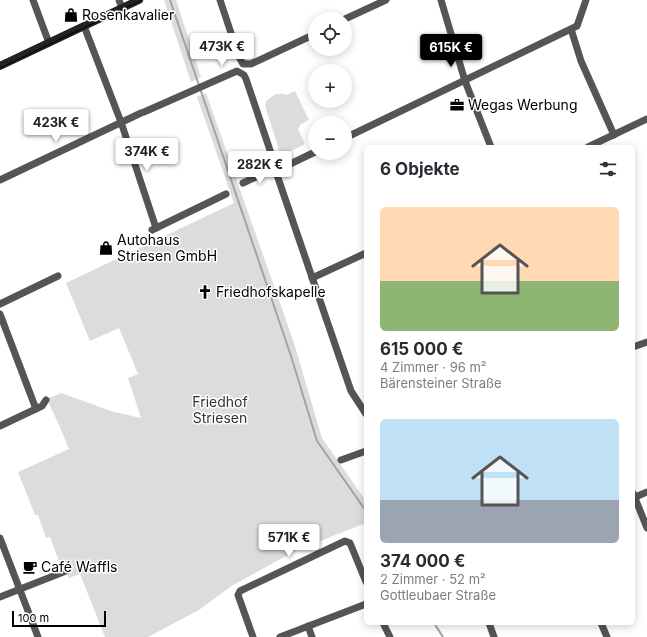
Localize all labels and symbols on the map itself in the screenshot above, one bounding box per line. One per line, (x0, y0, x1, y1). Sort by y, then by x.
place label: Rosenkavalier (82, 6, 174, 23)
shop icon: Rosenkavalier (63, 7, 79, 23)
pin: 473K € (189, 33, 255, 67)
pin: 615K € (418, 34, 484, 68)
place label: Wegas Werbung (468, 96, 577, 113)
office icon: Wegas Werbung (449, 97, 465, 113)
pin: 423K € (23, 109, 89, 143)
pin: 374K € (114, 138, 180, 172)
pin: 282K € (227, 151, 293, 185)
place label: Autohaus Striesen GmbH (117, 231, 217, 264)
shop icon: Autohaus Striesen GmbH (98, 240, 114, 256)
place label: Friedhofskapelle (216, 283, 326, 300)
church icon: Friedhofskapelle (197, 284, 213, 300)
park label: Friedhof Striesen (192, 393, 248, 426)
pin: 571K € (256, 524, 322, 558)
place label: Café Waffls (41, 558, 118, 575)
cafe icon: Café Waffls (22, 559, 38, 575)
scale bar (12, 609, 106, 628)

